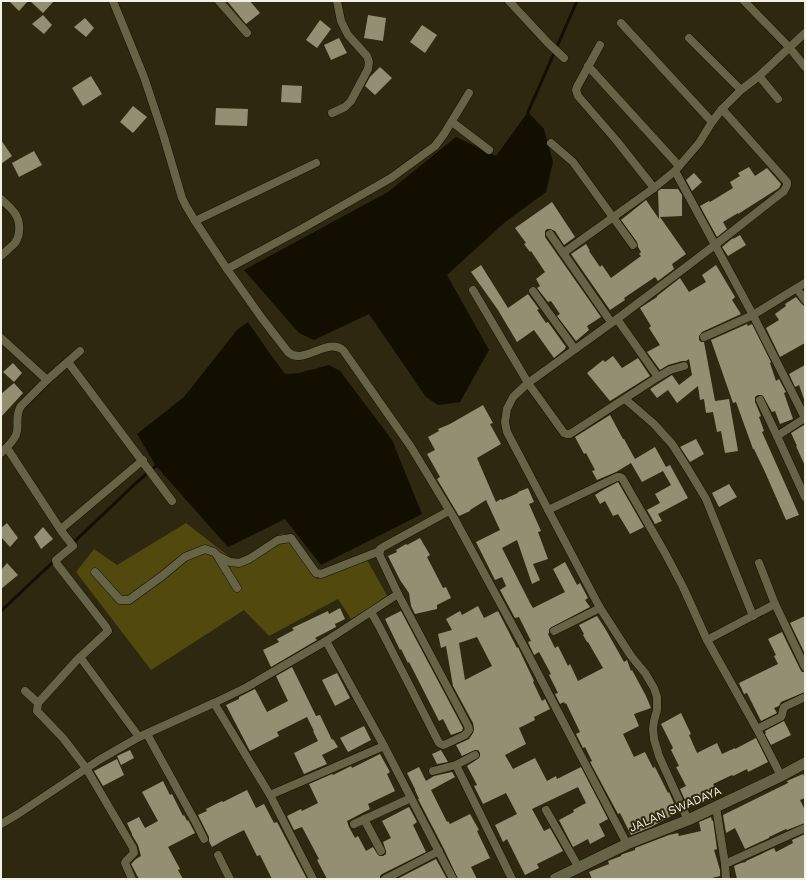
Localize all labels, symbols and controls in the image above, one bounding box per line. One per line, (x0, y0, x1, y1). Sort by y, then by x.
street label: JALAN SWADAYA (627, 783, 723, 835)

